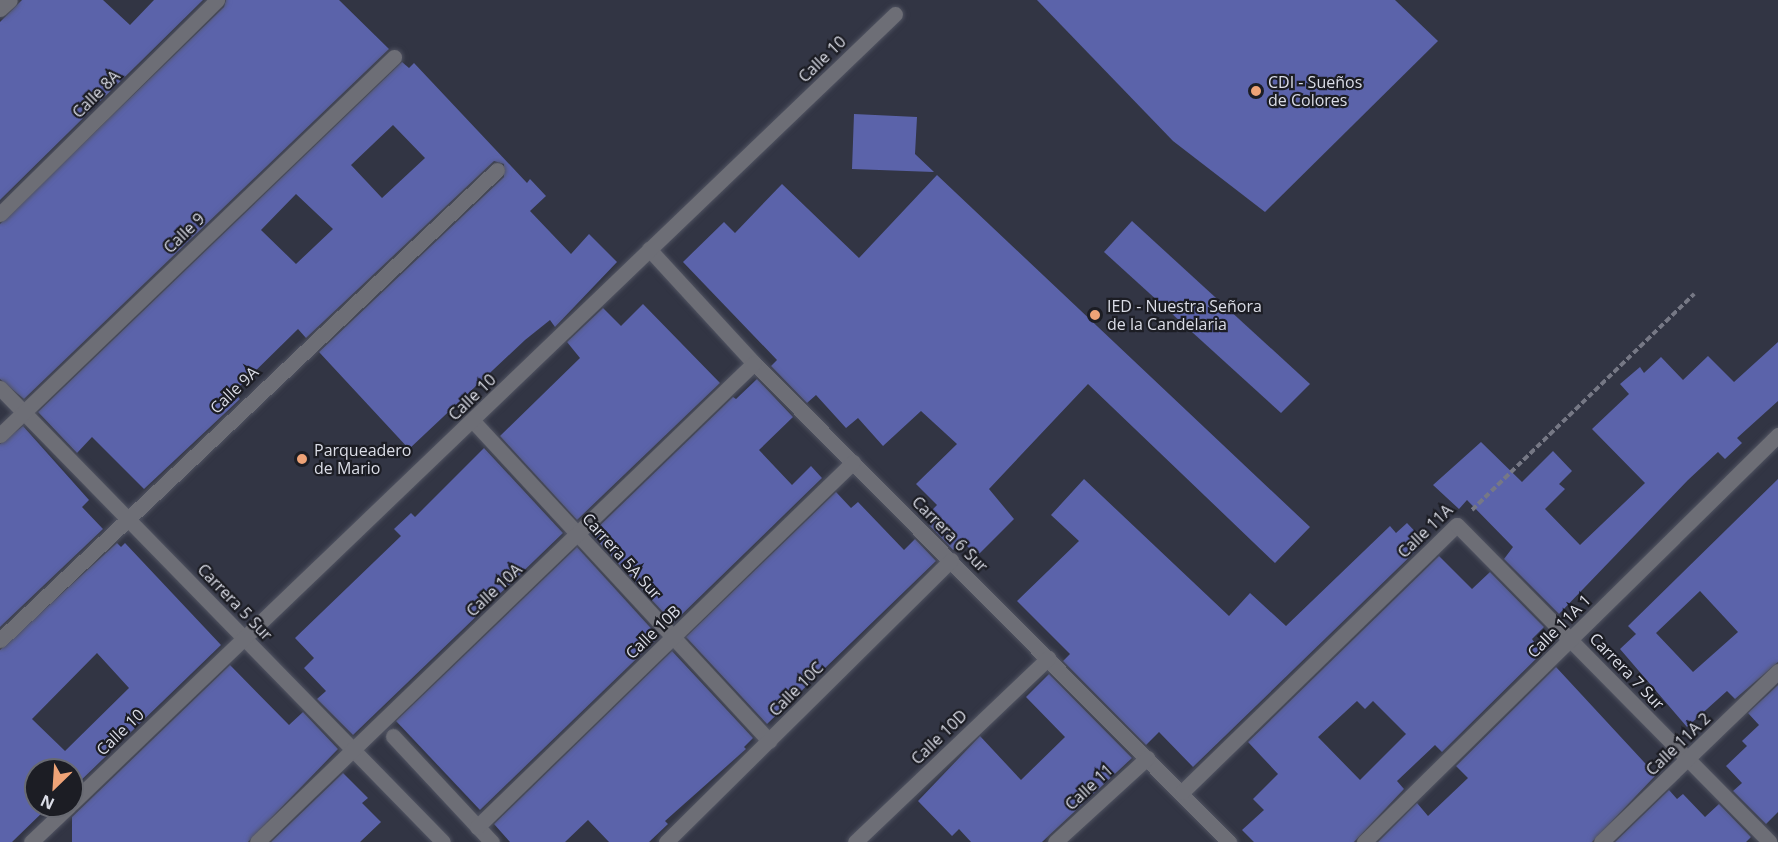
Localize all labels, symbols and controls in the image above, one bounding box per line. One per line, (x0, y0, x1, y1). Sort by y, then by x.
street label: Calle 10 (794, 32, 850, 86)
street label: Calle 8A (68, 66, 124, 122)
place label: CDI - Sueños de Colores (1268, 72, 1362, 110)
marker: CDI - Sueños de Colores (1249, 84, 1263, 98)
street label: Calle 9 (160, 209, 208, 257)
place label: IED - Nuestra Señora de la Candelaria (1107, 296, 1262, 334)
marker: IED - Nuestra Señora de la Candelaria (1088, 308, 1102, 322)
street label: Calle 9A (206, 362, 262, 418)
street label: Calle 10 (444, 370, 500, 424)
place label: Parqueadero de Mario (314, 440, 411, 478)
marker: Parqueadero de Mario (295, 452, 309, 466)
street label: Carrera 6 Sur (908, 492, 992, 576)
street label: Calle 11A (1394, 500, 1456, 562)
street label: Carrera 5A Sur (578, 509, 666, 603)
street label: Carrera 5 Sur (194, 560, 276, 644)
street label: Calle 10A (462, 560, 526, 620)
street label: Calle 11A 1 (1523, 590, 1595, 662)
street label: Calle 10B (622, 601, 684, 663)
street label: Carrera 7 Sur (1586, 629, 1668, 713)
street label: Calle 10C (765, 658, 827, 720)
street label: Calle 10 (92, 705, 148, 759)
street label: Calle 10D (907, 706, 971, 768)
street label: Calle 11A 2 (1642, 709, 1714, 779)
north arrow (24, 758, 84, 818)
street label: Calle 11 (1061, 760, 1117, 814)
text: N (37, 790, 58, 815)

